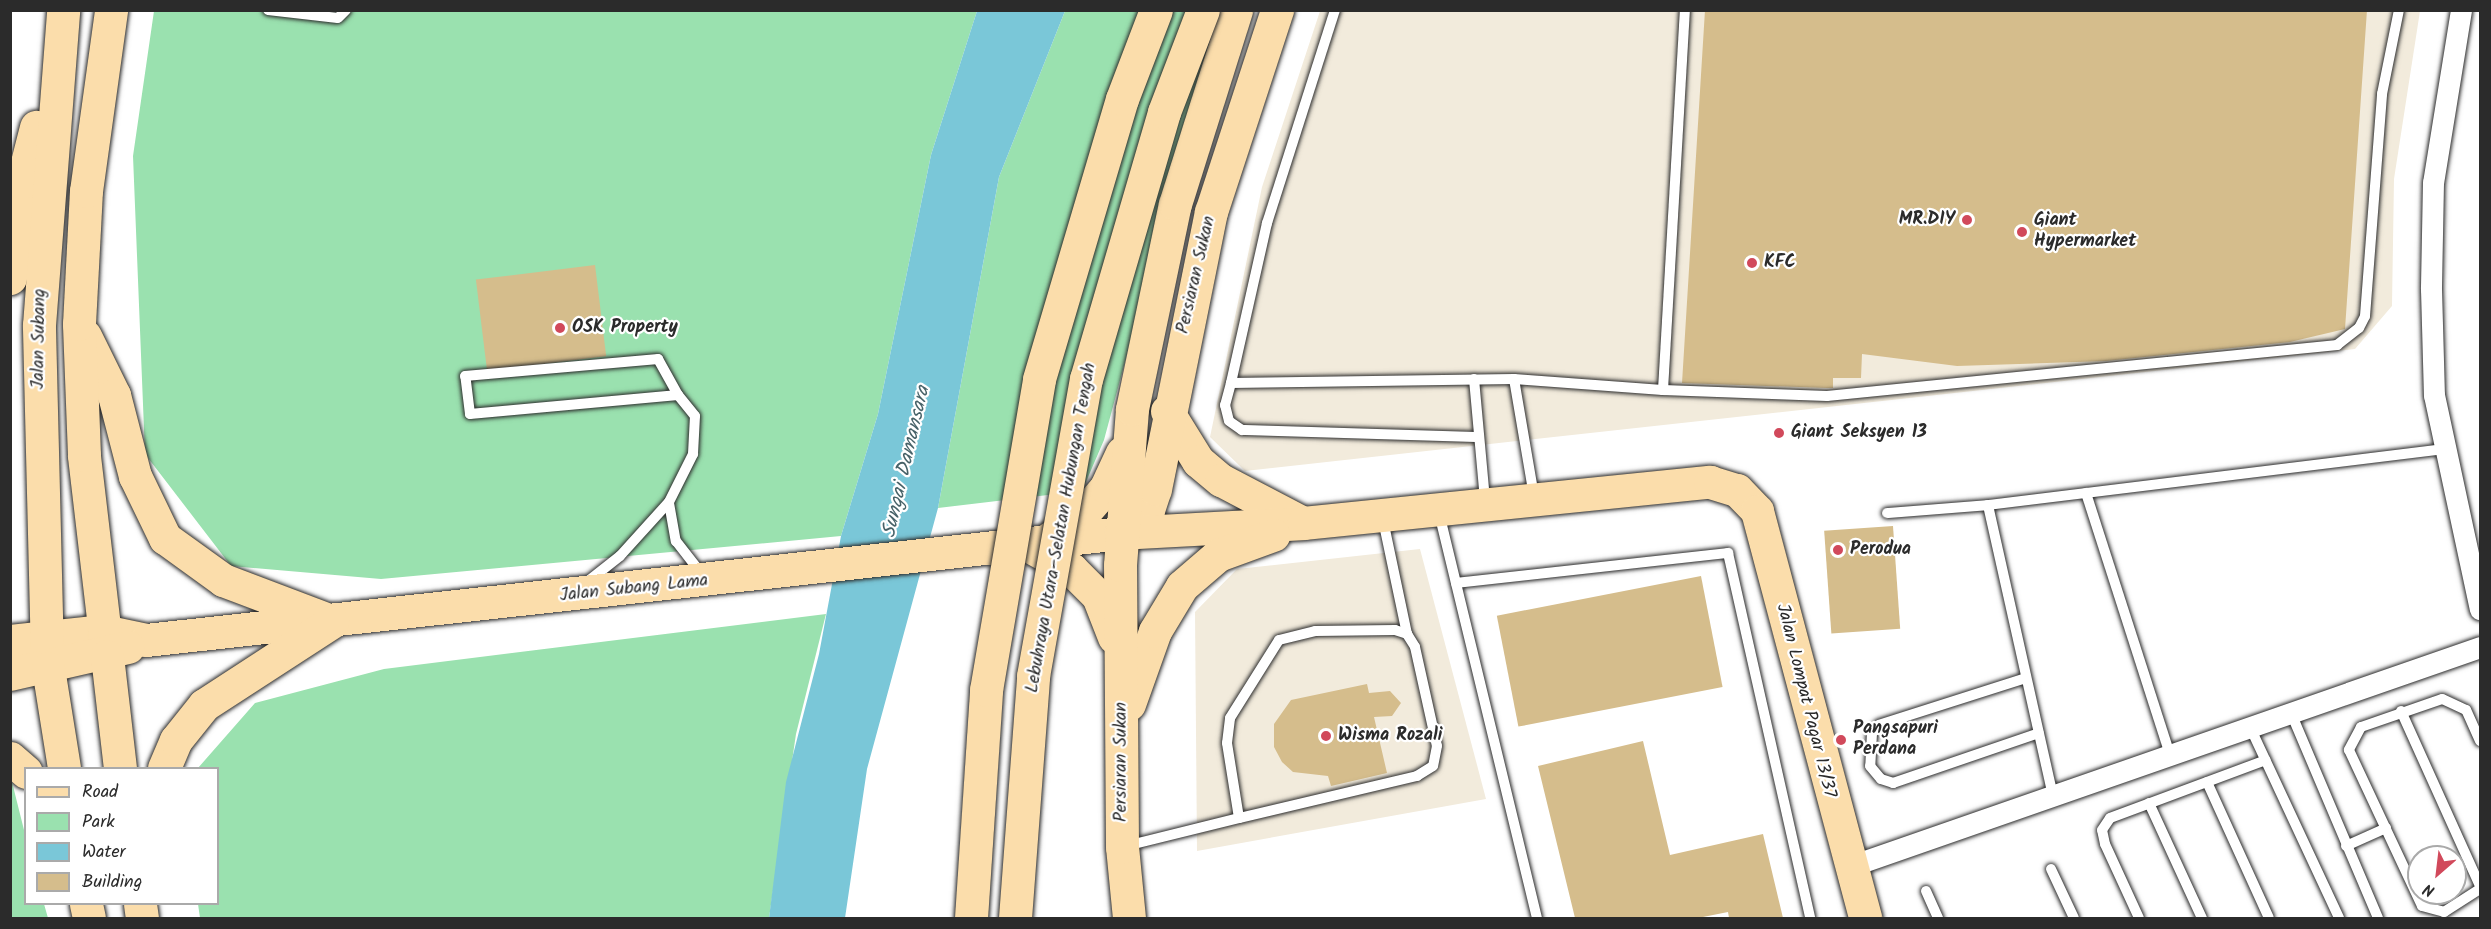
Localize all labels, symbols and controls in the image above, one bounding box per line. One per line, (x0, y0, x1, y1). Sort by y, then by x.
place label: MR.DIY (1899, 209, 1955, 231)
place label: Giant Hypermarket (2034, 211, 2136, 254)
marker: MR.DIY (1960, 213, 1974, 227)
street label: Persiaran Sukan (1173, 214, 1221, 336)
marker: Giant Hypermarket (2015, 225, 2029, 239)
place label: KFC (1764, 252, 1796, 274)
marker: KFC (1745, 256, 1759, 270)
street label: Jalan Subang (28, 288, 52, 390)
place label: OSK Property (572, 317, 678, 339)
marker: OSK Property (553, 321, 567, 335)
street label: Lebuhraya Utara–Selatan Hubungan Tengah (1022, 361, 1102, 695)
water label: Sungai Damansara (878, 384, 936, 540)
place label: Giant Seksyen 13 (1791, 422, 1927, 444)
marker: Giant Seksyen 13 (1772, 426, 1786, 440)
place label: Perodua (1850, 539, 1911, 561)
marker: Perodua (1831, 543, 1845, 557)
street label: Jalan Subang Lama (559, 570, 709, 608)
street label: Jalan Lompat Pagar 13/37 (1770, 602, 1840, 800)
street label: Persiaran Sukan (1111, 702, 1133, 822)
place label: Pangsapuri Perdana (1853, 719, 1938, 762)
place label: Wisma Rozali (1338, 725, 1442, 747)
marker: Wisma Rozali (1319, 729, 1333, 743)
marker: Pangsapuri Perdana (1834, 733, 1848, 747)
legend (24, 767, 219, 905)
text: Road (82, 778, 118, 807)
text: Park (82, 808, 115, 837)
text: Water (82, 838, 126, 867)
north arrow (2407, 845, 2467, 905)
text: Building (82, 868, 142, 897)
text: N (2419, 876, 2440, 903)

